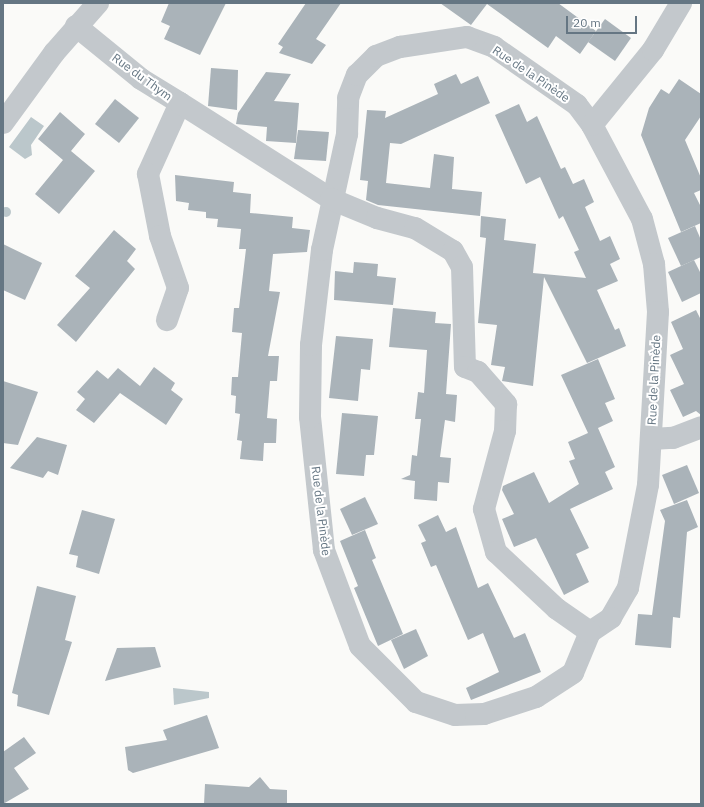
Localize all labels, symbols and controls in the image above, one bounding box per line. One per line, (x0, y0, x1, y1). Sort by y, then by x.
scale bar (568, 8, 639, 34)
text: 20 m (573, 15, 601, 30)
street label: Rue de la Pinède (490, 43, 572, 105)
street label: Rue du Thym (109, 50, 175, 104)
street label: Rue de la Pinède (644, 335, 664, 425)
street label: Rue de la Pinède (308, 465, 334, 557)

